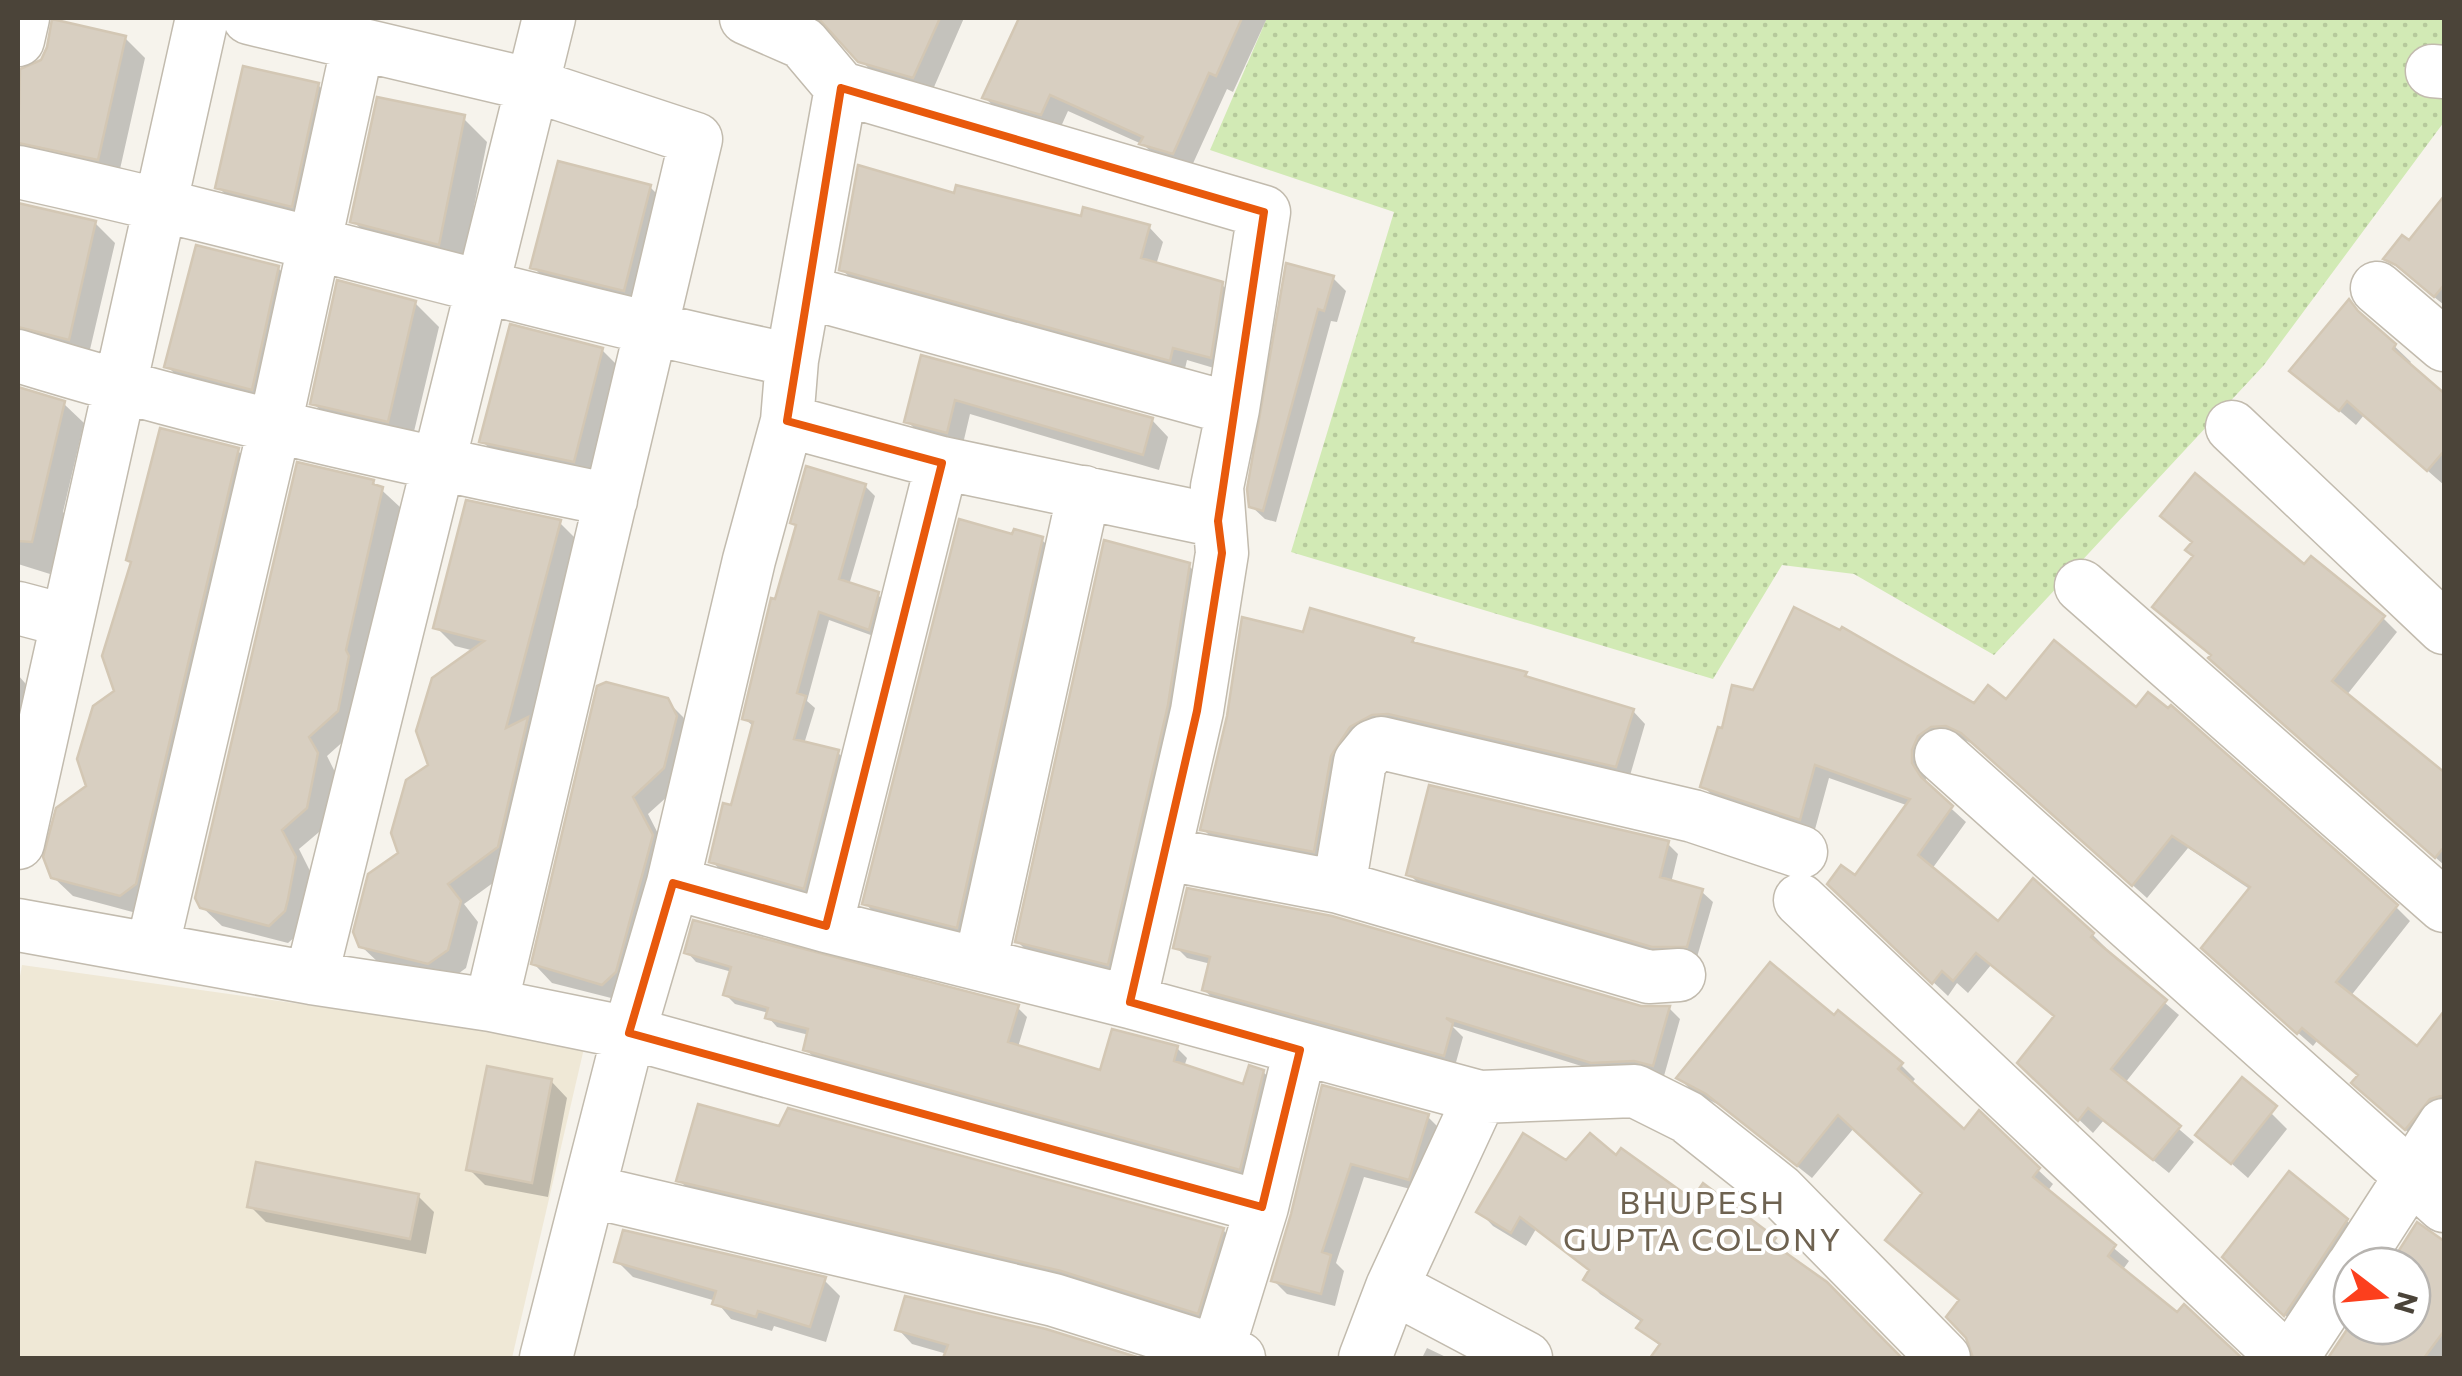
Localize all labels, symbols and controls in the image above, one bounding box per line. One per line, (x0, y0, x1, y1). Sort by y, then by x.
district label: BHUPESH GUPTA COLONY (1563, 1181, 1843, 1258)
north arrow (2332, 1246, 2432, 1346)
text: N (2388, 1288, 2426, 1318)

